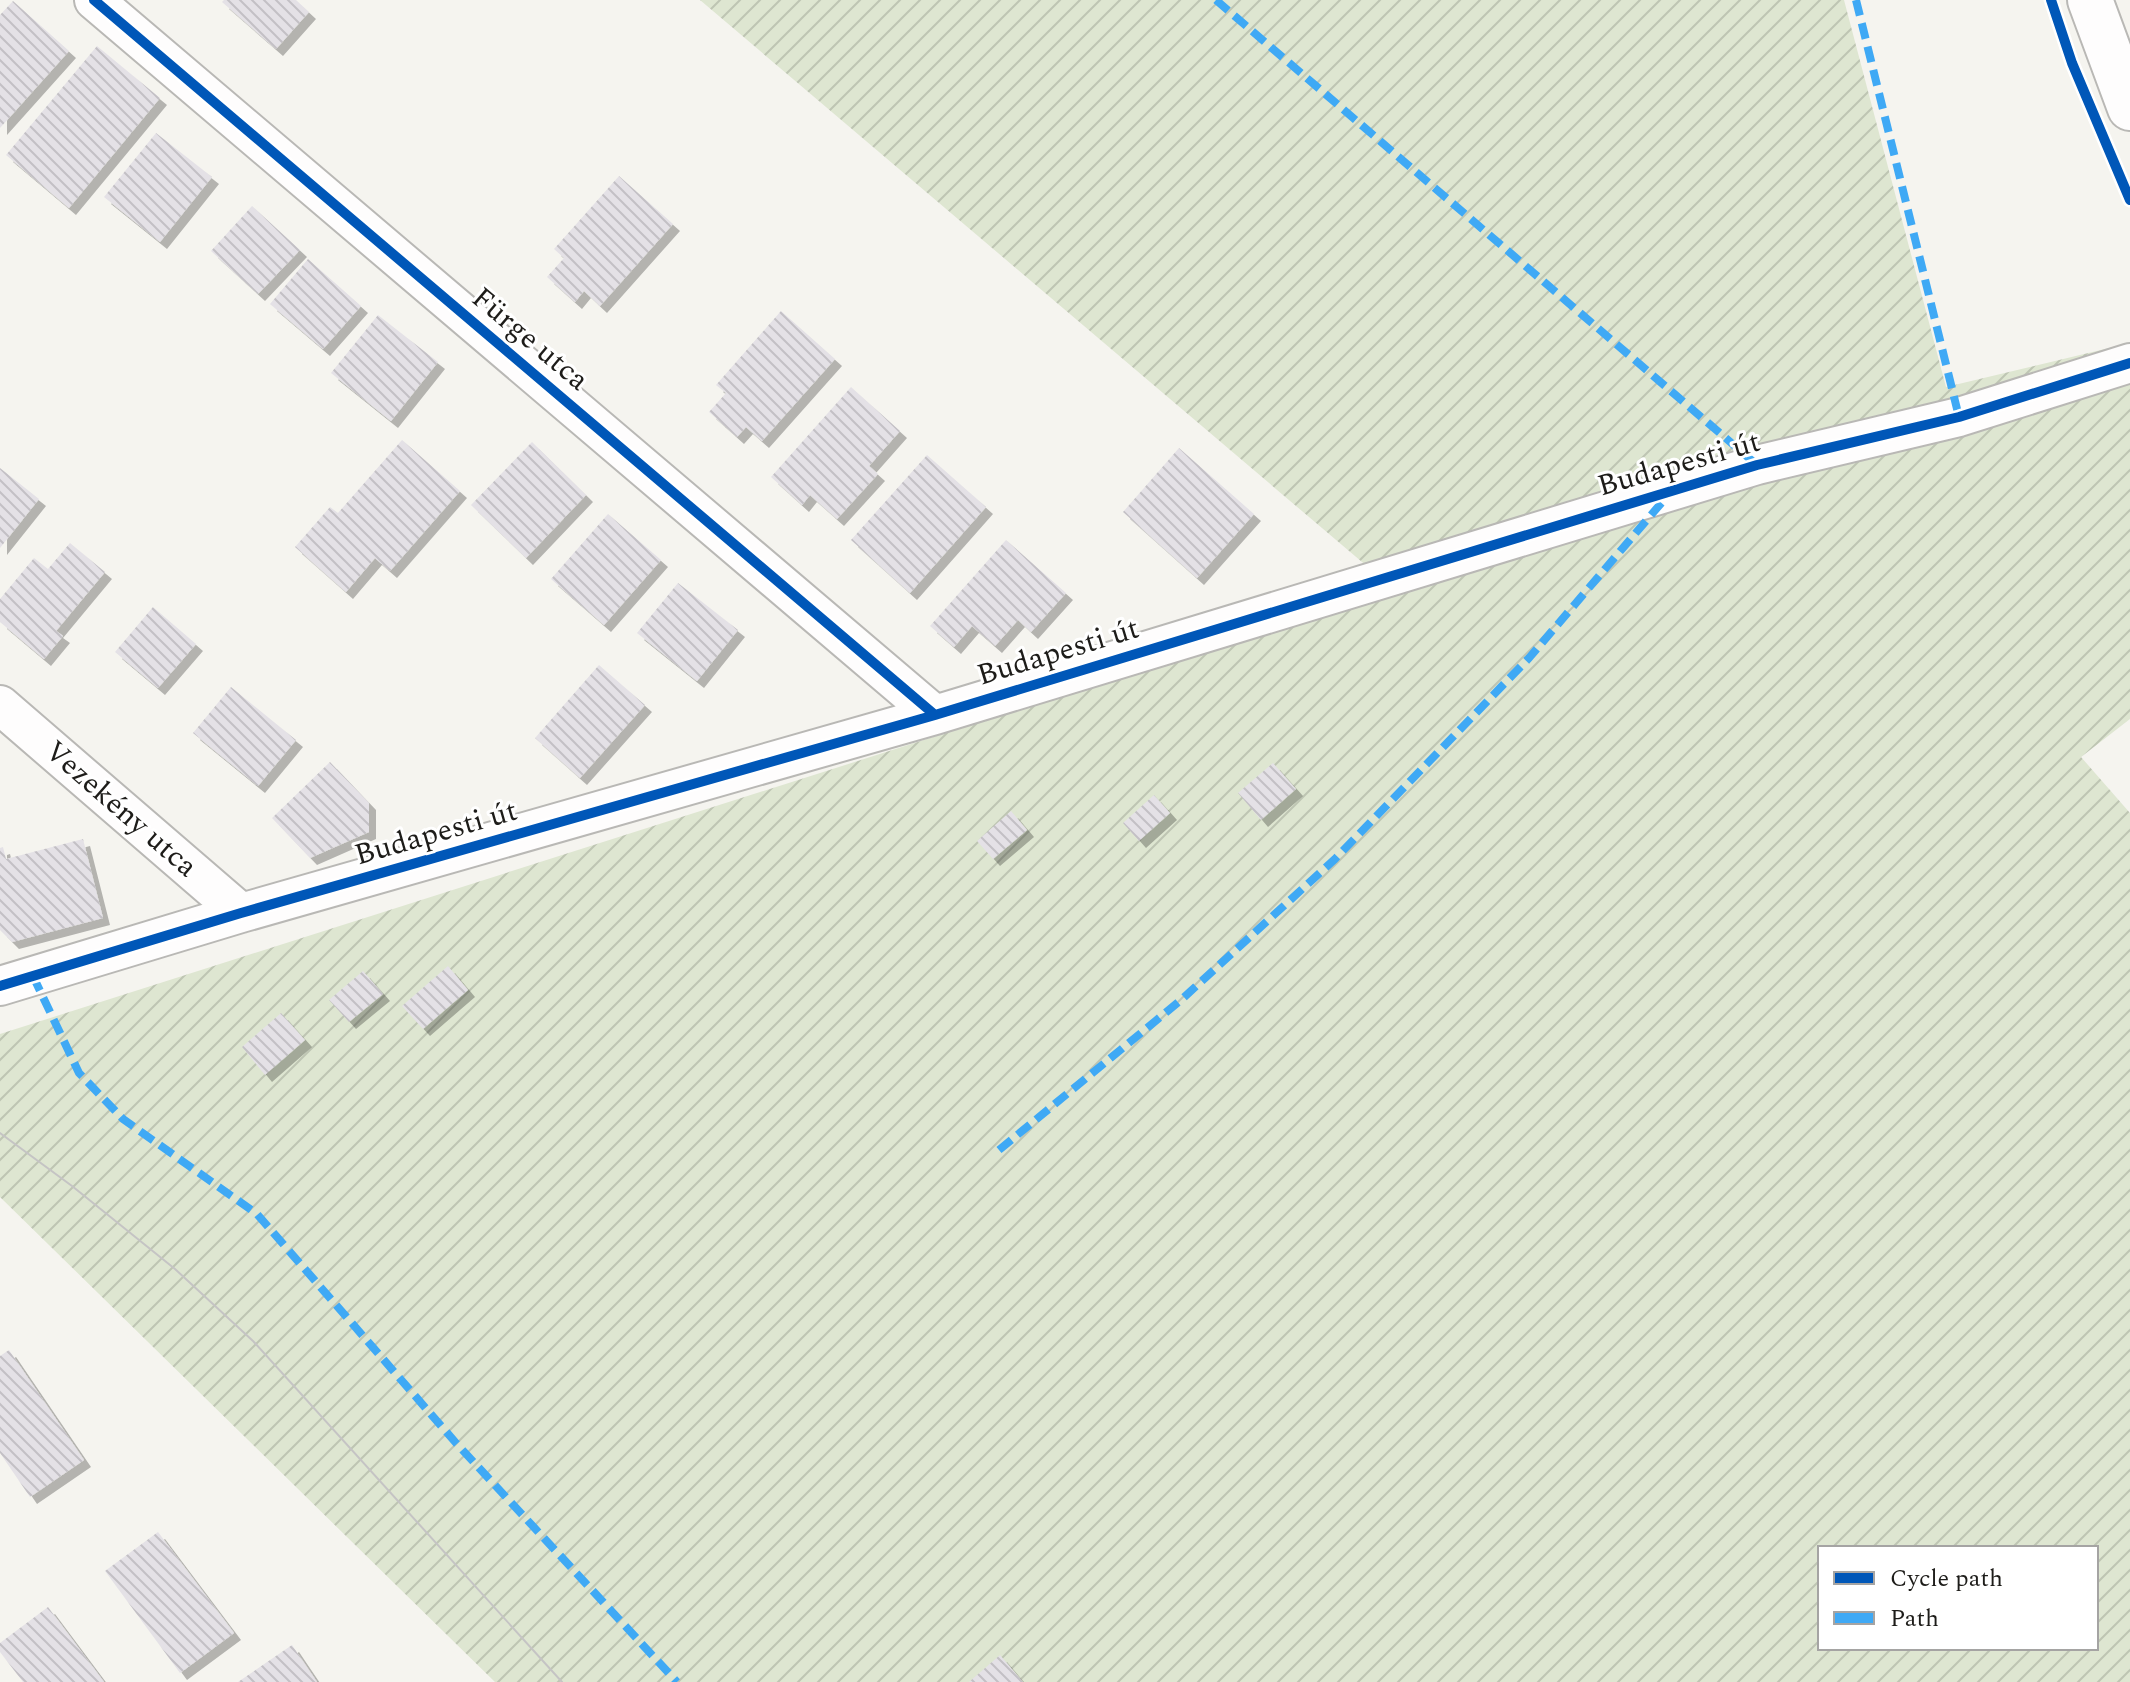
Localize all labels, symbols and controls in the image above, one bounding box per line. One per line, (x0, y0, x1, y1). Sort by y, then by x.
street label: Fürge utca (461, 276, 599, 402)
street label: Budapesti út (1592, 419, 1766, 509)
street label: Budapesti út (971, 606, 1145, 698)
street label: Vezekény utca (34, 729, 208, 889)
street label: Budapesti út (349, 788, 523, 878)
legend (1818, 1546, 2098, 1650)
text: Cycle path (1890, 1561, 2003, 1597)
text: Path (1890, 1601, 1939, 1637)

